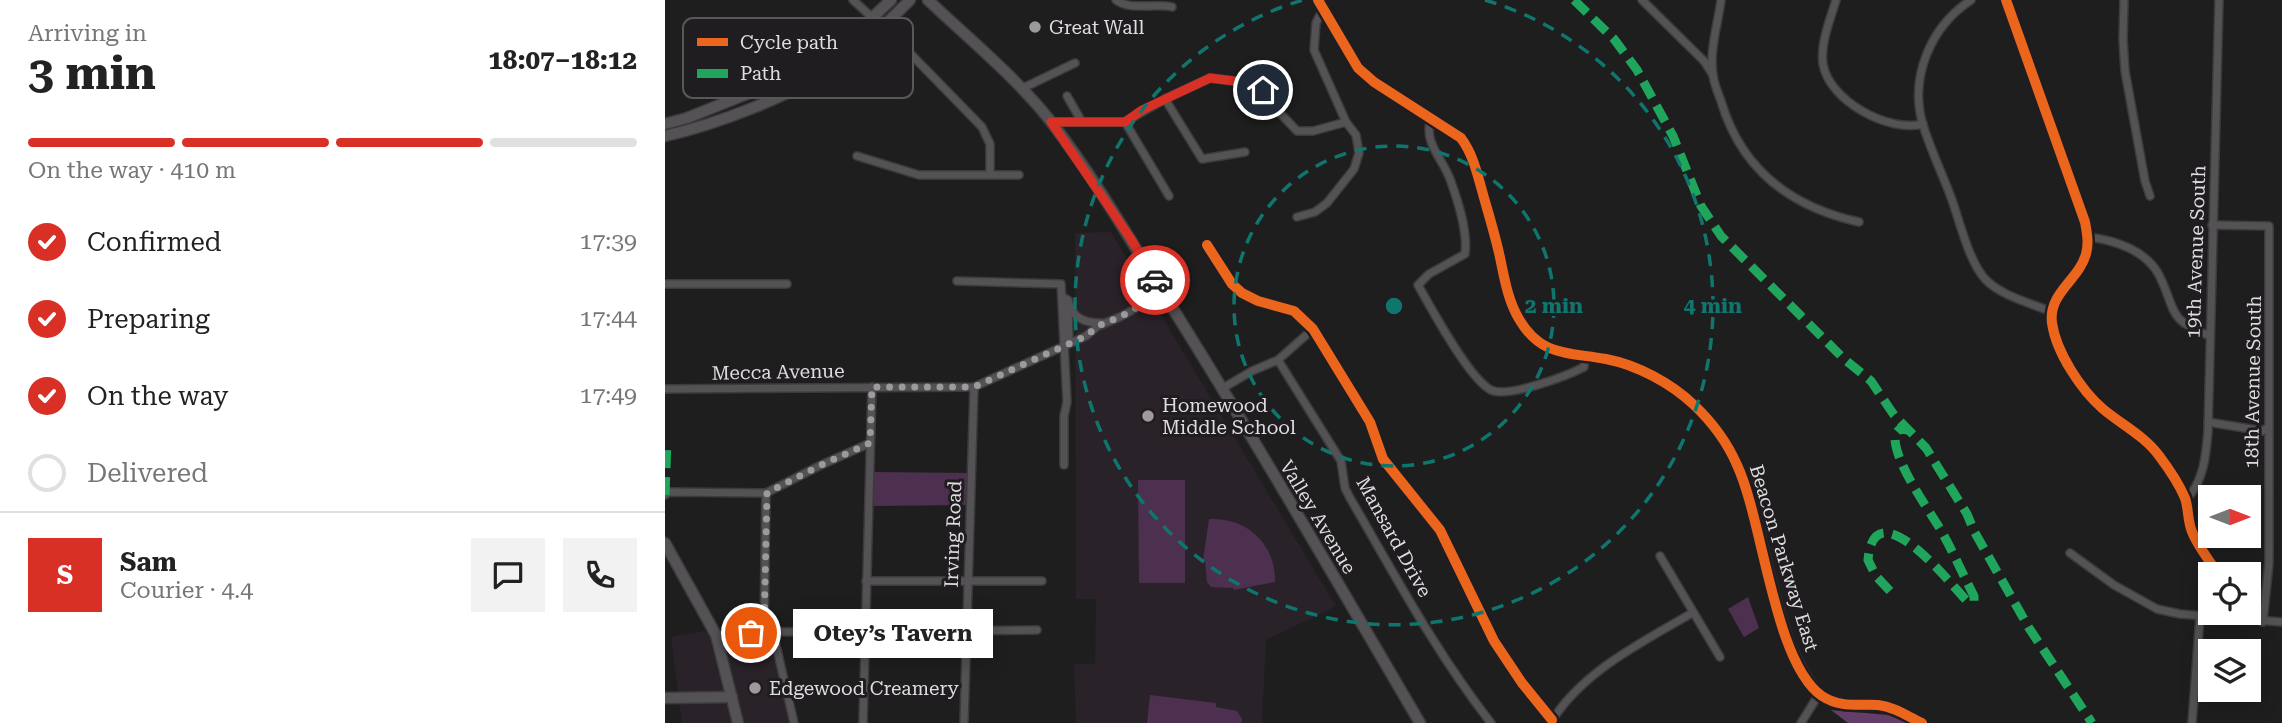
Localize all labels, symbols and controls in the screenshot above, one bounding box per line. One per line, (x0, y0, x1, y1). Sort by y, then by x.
place label: Great Wall (1049, 16, 1144, 39)
legend (683, 18, 913, 98)
marker: Great Wall (1027, 19, 1043, 35)
text: Arriving in (28, 20, 147, 47)
text: Cycle path (740, 31, 838, 54)
text: 18:07–18:12 (488, 45, 637, 75)
text: 3 min (28, 46, 156, 100)
pin (1233, 60, 1293, 120)
text: Path (740, 62, 781, 85)
icon: home (1244, 71, 1282, 109)
text: On the way · 410 m (28, 157, 236, 184)
street label: 19th Avenue South (2181, 165, 2211, 339)
icon: check (28, 223, 66, 261)
text: Confirmed (87, 227, 222, 257)
text: 17:39 (580, 228, 637, 255)
courier (1120, 245, 1190, 315)
icon: car (1136, 261, 1174, 299)
centre of rings (1382, 294, 1406, 318)
text: 2 min (1525, 294, 1583, 318)
text: 4 min (1684, 294, 1742, 318)
street label: 18th Avenue South (2240, 295, 2266, 469)
icon: check (28, 300, 66, 338)
text: Preparing (87, 304, 210, 334)
text: 17:44 (580, 305, 637, 332)
street label: Mecca Avenue (711, 359, 845, 385)
icon: check (28, 377, 66, 415)
text: On the way (87, 381, 228, 411)
text: 17:49 (580, 382, 637, 409)
place label: Homewood Middle School (1162, 394, 1296, 439)
marker: Homewood Middle School (1140, 408, 1156, 424)
street label: Valley Avenue (1275, 456, 1361, 578)
text: Delivered (87, 458, 208, 488)
street label: Beacon Parkway East (1745, 462, 1823, 654)
street label: Mansard Drive (1351, 473, 1437, 601)
street label: Irving Road (940, 480, 966, 588)
north arrow (2198, 485, 2261, 548)
map controls (2198, 485, 2261, 702)
button: chat (471, 538, 545, 612)
button: phone (563, 538, 637, 612)
text: Sam (120, 547, 177, 577)
text: S (57, 560, 73, 590)
button: locate (2198, 562, 2261, 625)
text: Courier · 4.4 (120, 577, 253, 604)
pin (721, 603, 781, 663)
callout: Otey’s Tavern (793, 608, 993, 658)
icon: bag (732, 614, 770, 652)
text: Otey’s Tavern (814, 620, 972, 647)
button: layers (2198, 639, 2261, 702)
place label: Edgewood Creamery (769, 677, 960, 700)
marker: Edgewood Creamery (747, 680, 763, 696)

